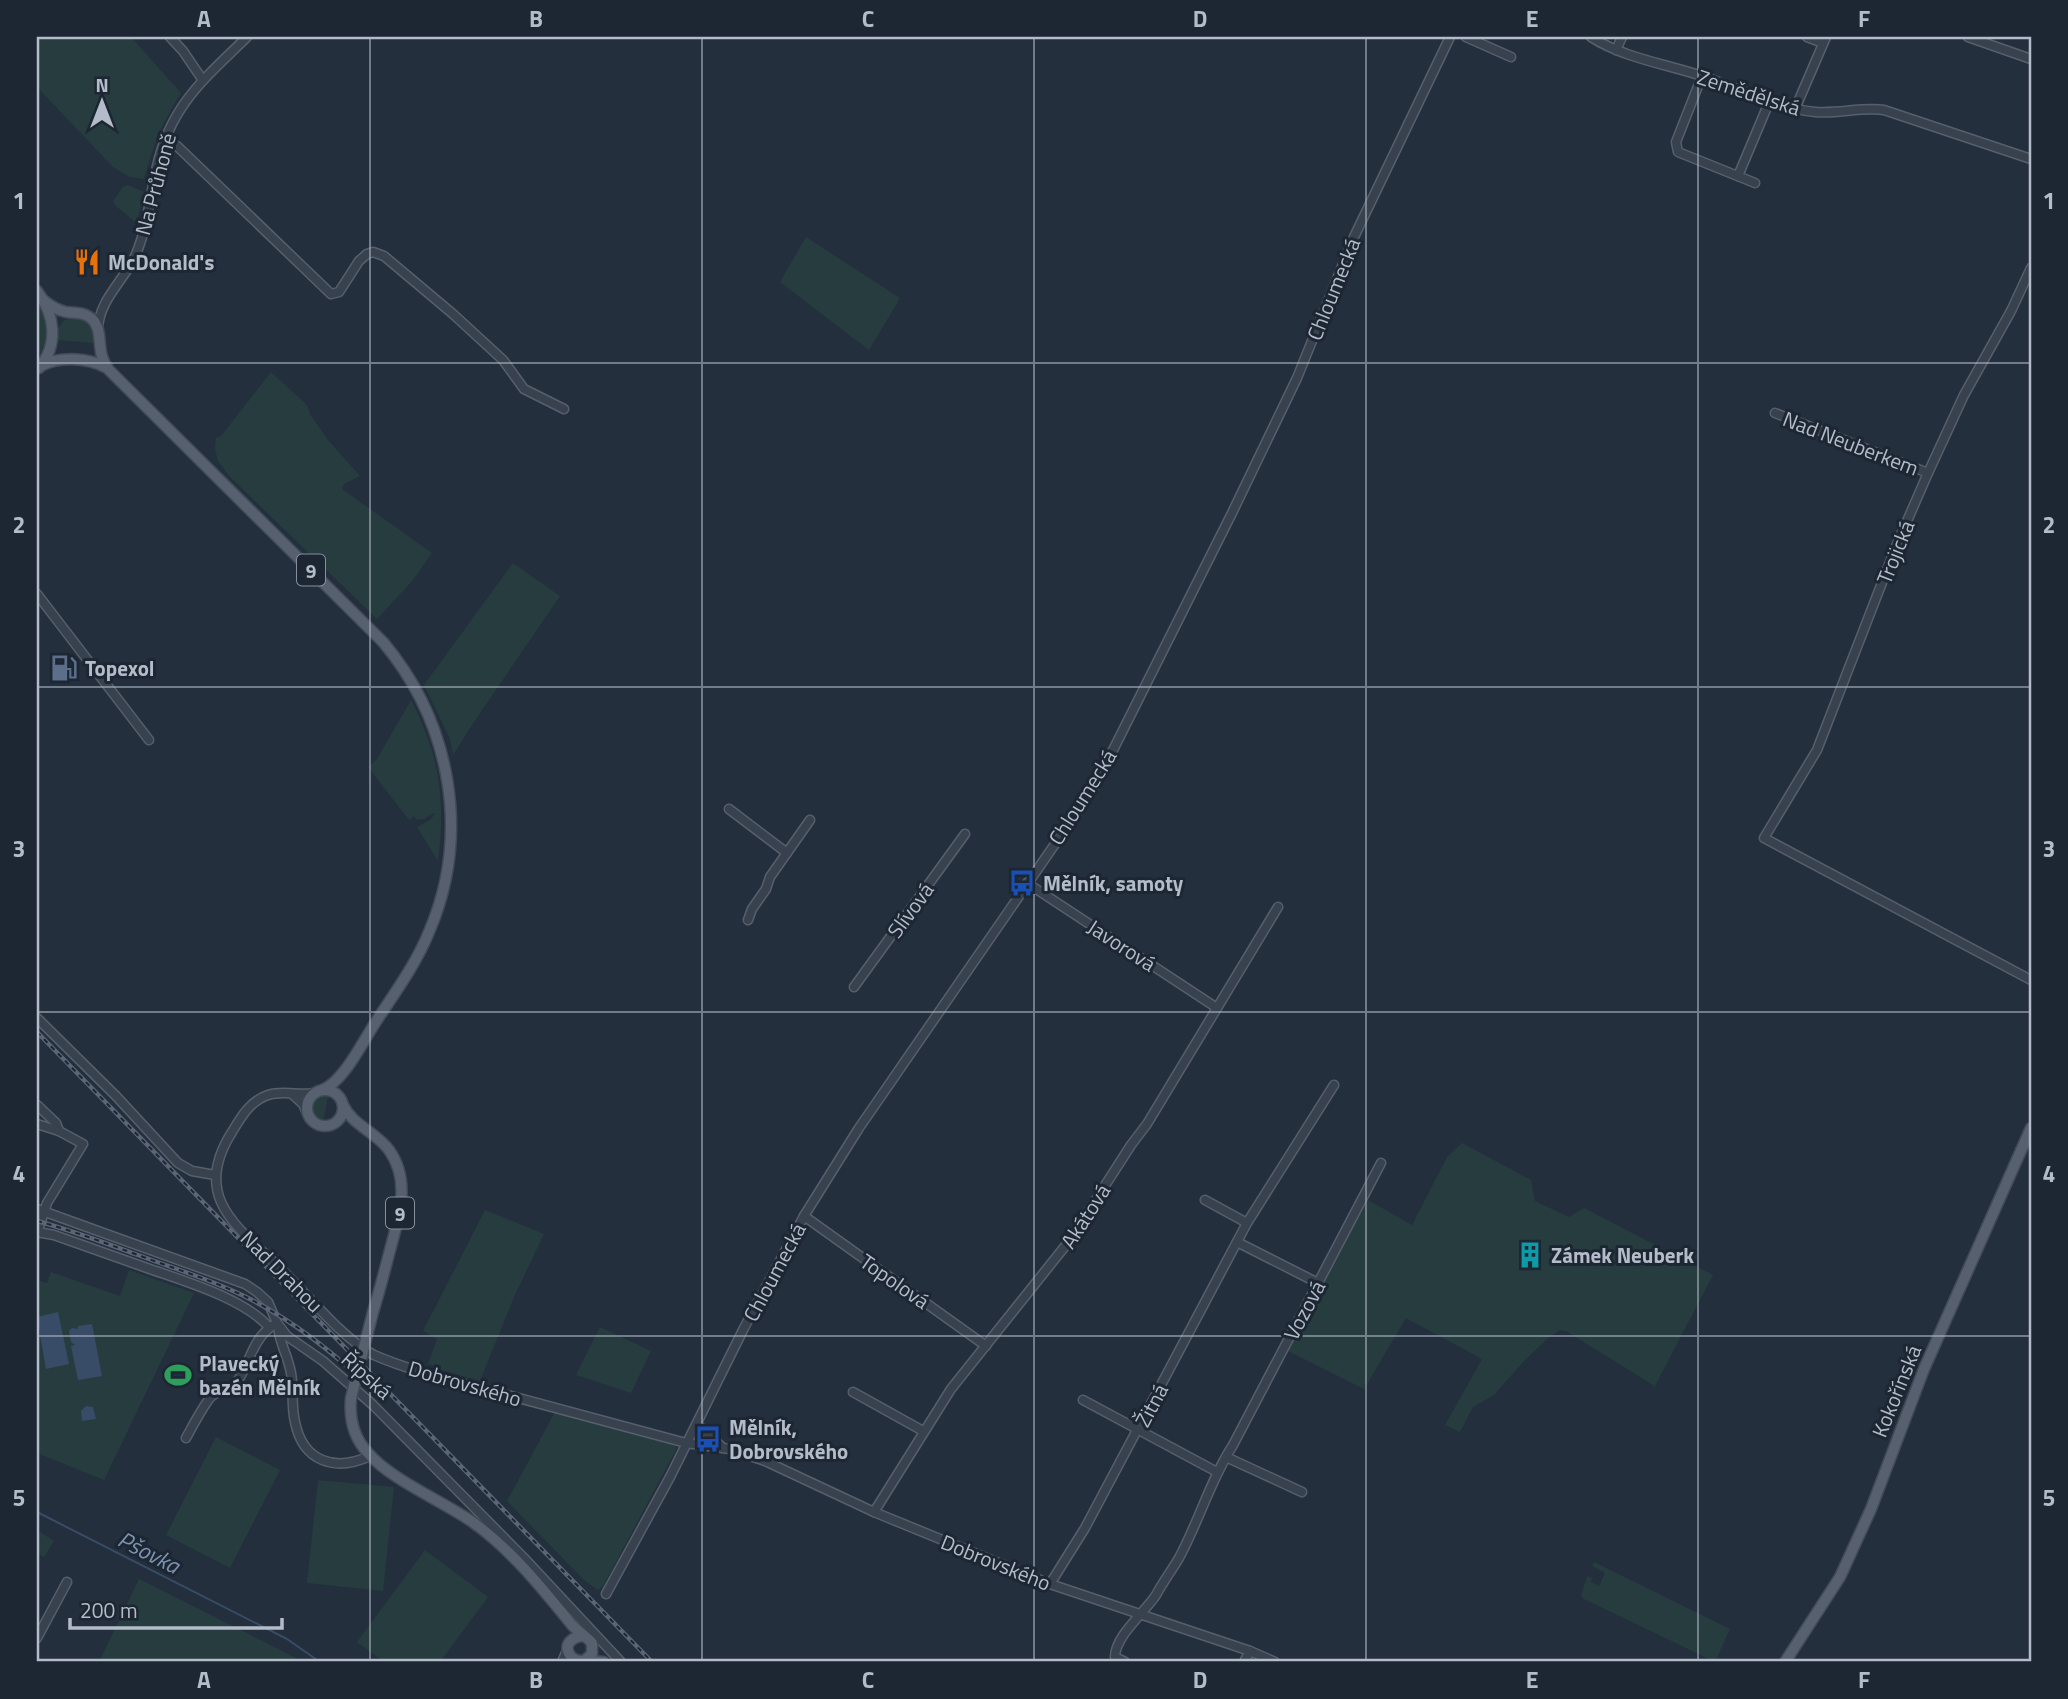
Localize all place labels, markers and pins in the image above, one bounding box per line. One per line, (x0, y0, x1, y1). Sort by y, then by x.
place label: McDonald's (108, 246, 214, 278)
restaurant icon: McDonald's (72, 247, 102, 277)
place label: Topexol (85, 652, 155, 684)
fuel station icon: Topexol (49, 653, 79, 683)
place label: Mělník, samoty (1043, 867, 1184, 899)
bus stop icon: Mělník, samoty (1007, 868, 1037, 898)
place label: Zámek Neuberk (1551, 1239, 1694, 1271)
building icon: Zámek Neuberk (1515, 1240, 1545, 1270)
place label: Plavecký bazén Mělník (199, 1347, 320, 1403)
sports icon: Plavecký bazén Mělník (163, 1360, 193, 1390)
place label: Mělník, Dobrovského (729, 1411, 848, 1467)
bus stop icon: Mělník, Dobrovského (693, 1424, 723, 1454)

